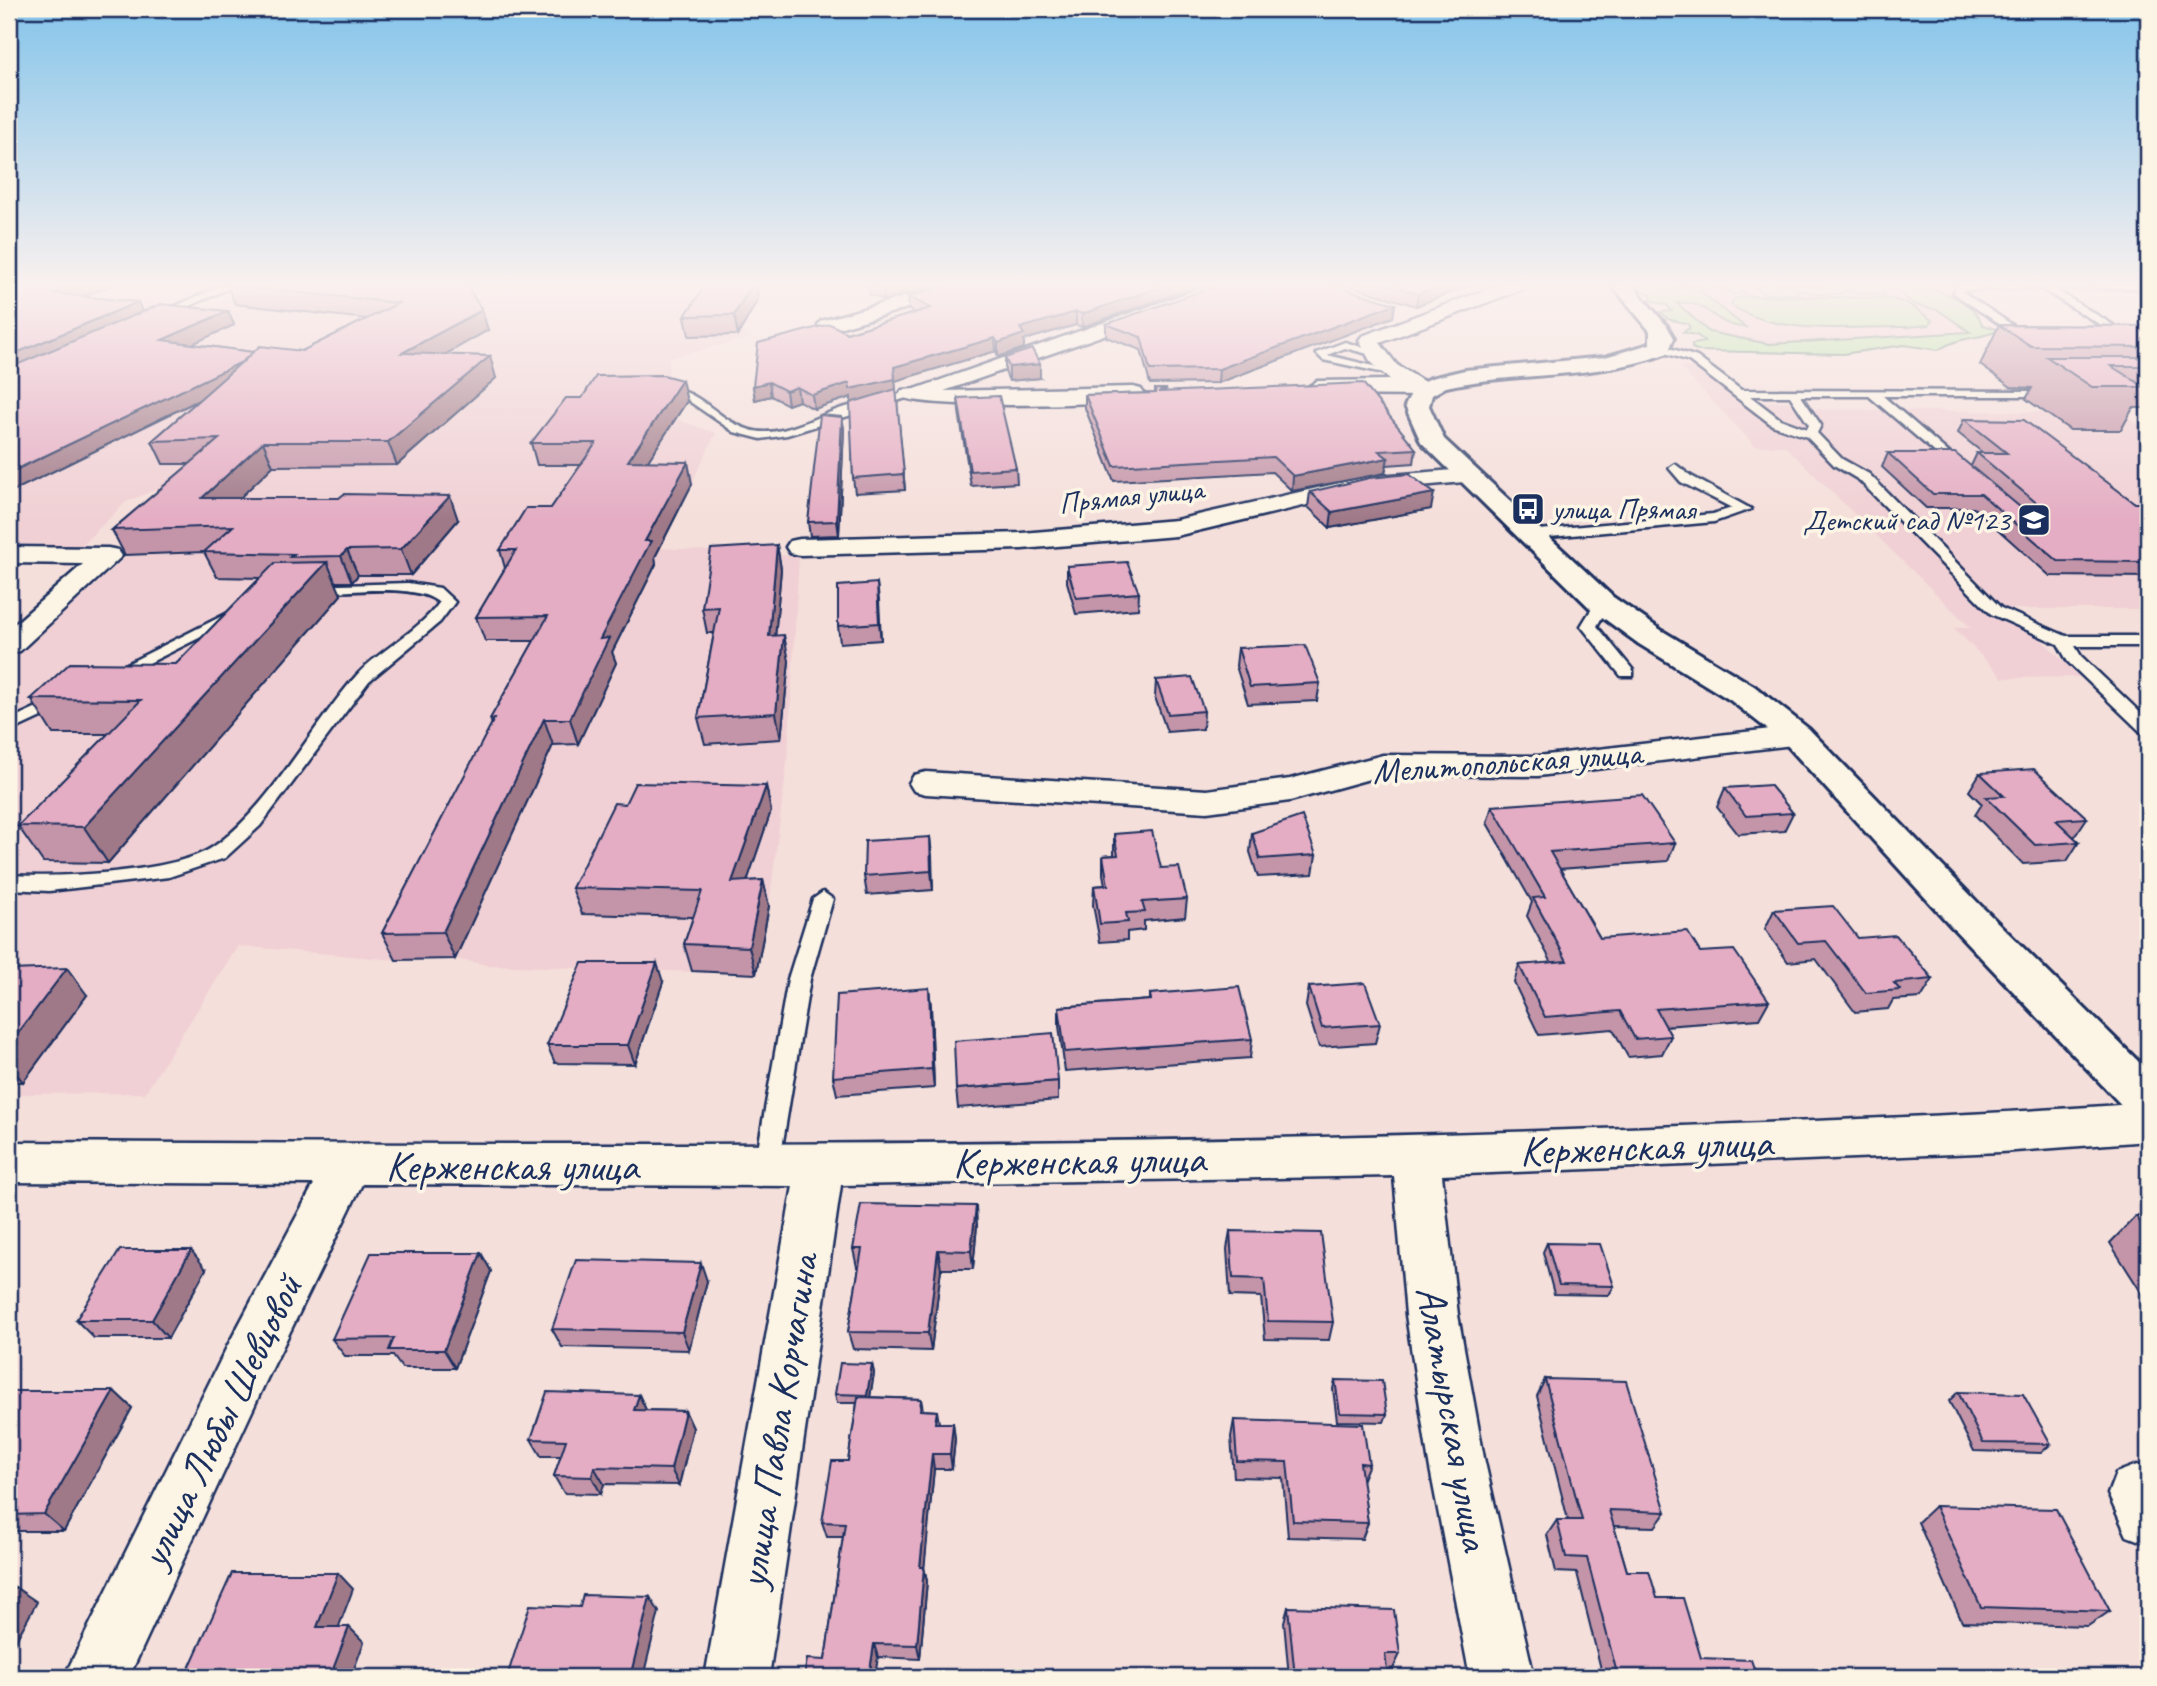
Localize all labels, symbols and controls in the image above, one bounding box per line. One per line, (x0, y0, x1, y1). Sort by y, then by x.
street label: Прямая улица (1057, 469, 1208, 522)
bus stop icon: улица Прямая (1509, 490, 1547, 528)
place label: улица Прямая (1550, 490, 1698, 528)
place label: Детский сад №123 (1803, 501, 2012, 539)
school or university icon: Детский сад №123 (2015, 501, 2053, 539)
street label: Мелитопольская улица (1371, 730, 1646, 794)
street label: Керженская улица (1519, 1116, 1776, 1178)
street label: Керженская улица (952, 1132, 1208, 1190)
street label: Керженская улица (386, 1140, 641, 1193)
street label: улица Павла Корчагина (725, 1247, 831, 1595)
street label: улица Любы Шевцовой (126, 1264, 316, 1579)
street label: Алатырская улица (1404, 1282, 1503, 1557)

